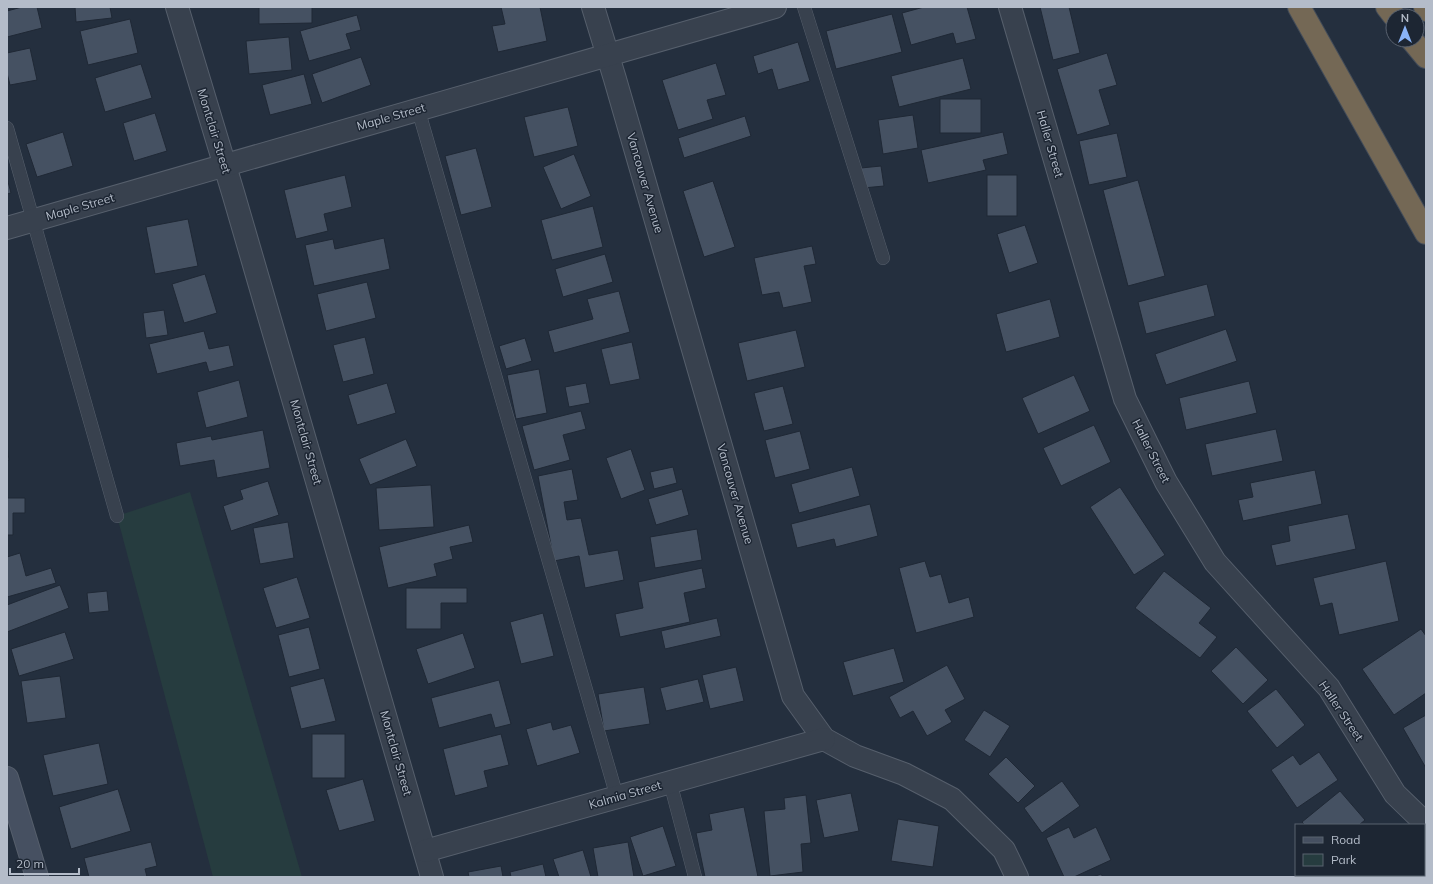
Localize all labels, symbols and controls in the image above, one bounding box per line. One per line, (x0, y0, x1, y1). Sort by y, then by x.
north arrow (1385, 8, 1425, 48)
text: N (1401, 11, 1409, 25)
street label: Montclair Street (194, 87, 234, 175)
street label: Maple Street (355, 100, 427, 133)
street label: Haller Street (1034, 108, 1067, 179)
street label: Vancouver Avenue (624, 131, 667, 235)
street label: Maple Street (44, 190, 116, 223)
street label: Montclair Street (287, 398, 326, 486)
street label: Haller Street (1129, 416, 1174, 485)
street label: Vancouver Avenue (714, 442, 757, 546)
street label: Haller Street (1316, 678, 1367, 744)
street label: Montclair Street (377, 709, 416, 797)
street label: Kalmia Street (587, 777, 663, 812)
legend (1295, 824, 1425, 876)
text: Road (1331, 832, 1360, 847)
scale bar (10, 850, 79, 876)
text: Park (1331, 852, 1357, 867)
text: 20 m (16, 856, 44, 871)

